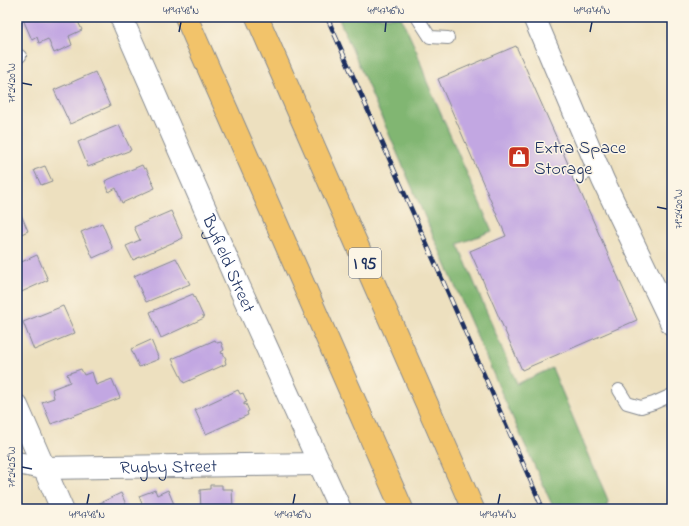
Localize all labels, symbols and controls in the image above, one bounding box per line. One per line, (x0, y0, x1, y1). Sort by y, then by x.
text: 41°47'48"N (163, 4, 199, 19)
text: 41°47'46"N (368, 4, 405, 19)
text: 41°47'44"N (574, 4, 611, 19)
text: 71°24'20"W (5, 63, 20, 103)
place label: Extra Space Storage (534, 136, 627, 184)
shop icon: Extra Space Storage (506, 144, 532, 170)
text: 71°24'20"W (672, 189, 687, 229)
street label: Byfield Street (194, 210, 260, 317)
road number: I 95 (349, 248, 381, 278)
text: 71°24'25"W (5, 446, 20, 487)
street label: Rugby Street (120, 454, 217, 483)
text: 41°47'48"N (69, 508, 105, 523)
text: 41°47'46"N (275, 508, 312, 523)
text: 41°47'44"N (480, 508, 517, 523)

